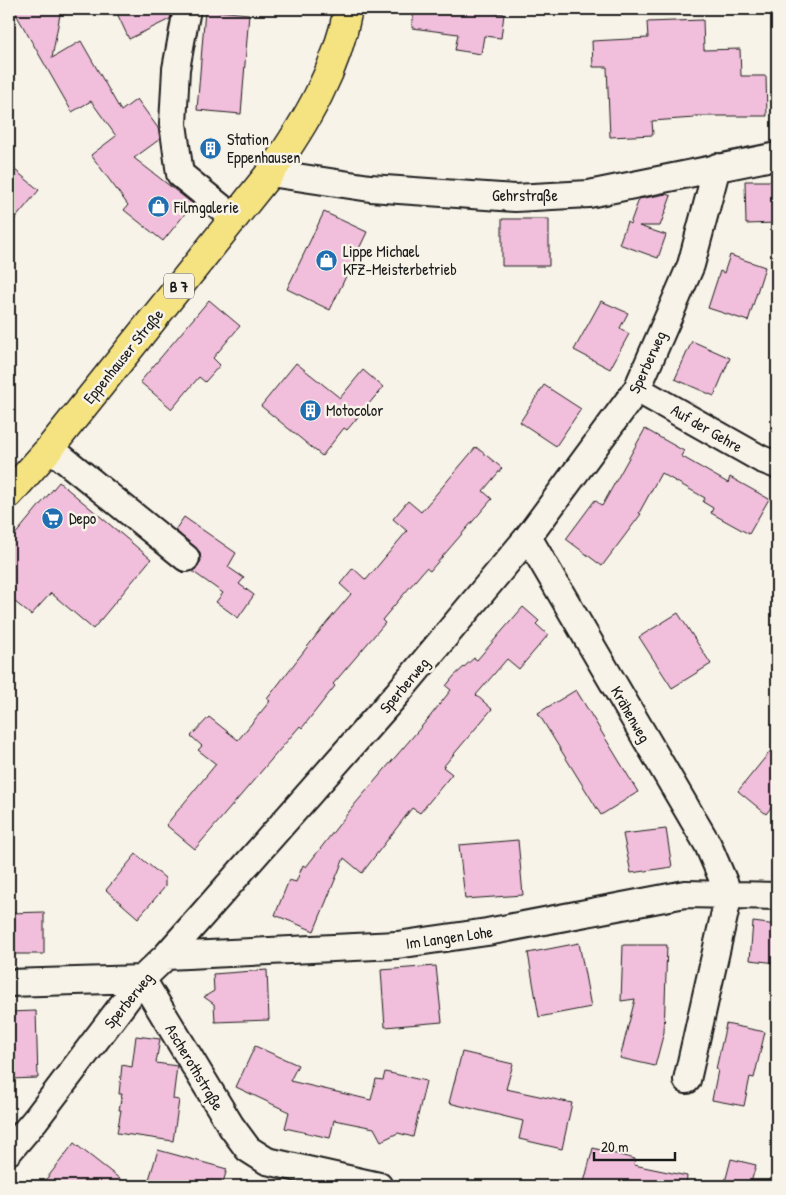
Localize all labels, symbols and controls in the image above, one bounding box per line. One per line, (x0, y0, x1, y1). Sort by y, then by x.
place label: Station Eppenhausen (227, 128, 301, 168)
building icon: Station Eppenhausen (199, 136, 223, 160)
street label: Gehrstraße (492, 184, 559, 206)
shop icon: Filmgalerie (146, 195, 170, 219)
place label: Filmgalerie (173, 196, 239, 218)
place label: Lippe Michael KFZ-Meisterbetrieb (343, 240, 457, 280)
shop icon: Lippe Michael KFZ-Meisterbetrieb (315, 248, 339, 272)
road number: B 7 (164, 274, 194, 298)
street label: Eppenhauser Straße (78, 303, 169, 408)
street label: Sperberweg (623, 327, 671, 397)
building icon: Motocolor (298, 398, 322, 422)
place label: Motocolor (326, 399, 383, 421)
street label: Auf der Gehre (667, 399, 747, 458)
supermarket icon: Depo (41, 506, 65, 530)
place label: Depo (69, 507, 97, 529)
street label: Sperberweg (374, 652, 434, 718)
street label: Krähenweg (606, 682, 656, 746)
street label: Im Langen Lohe (404, 920, 495, 954)
street label: Sperberweg (98, 967, 158, 1033)
street label: Ascherothstraße (161, 1020, 230, 1115)
scale bar (594, 1130, 675, 1162)
text: 20 m (601, 1136, 628, 1157)

